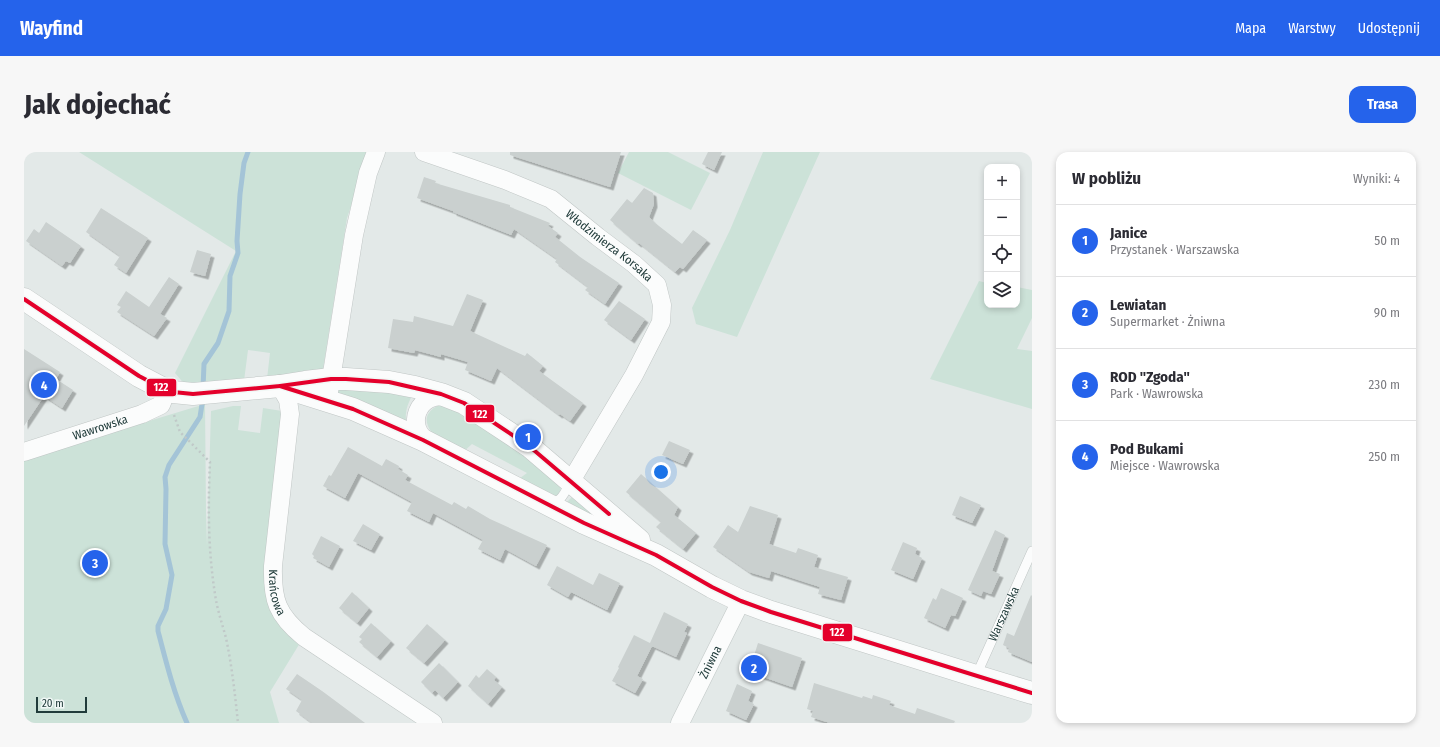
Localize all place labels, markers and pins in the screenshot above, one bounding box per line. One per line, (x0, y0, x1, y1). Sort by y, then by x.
pin: 4 (31, 370, 57, 400)
pin: 1 (515, 422, 541, 452)
pin: 3 (82, 548, 108, 578)
pin: 2 (741, 653, 767, 683)

